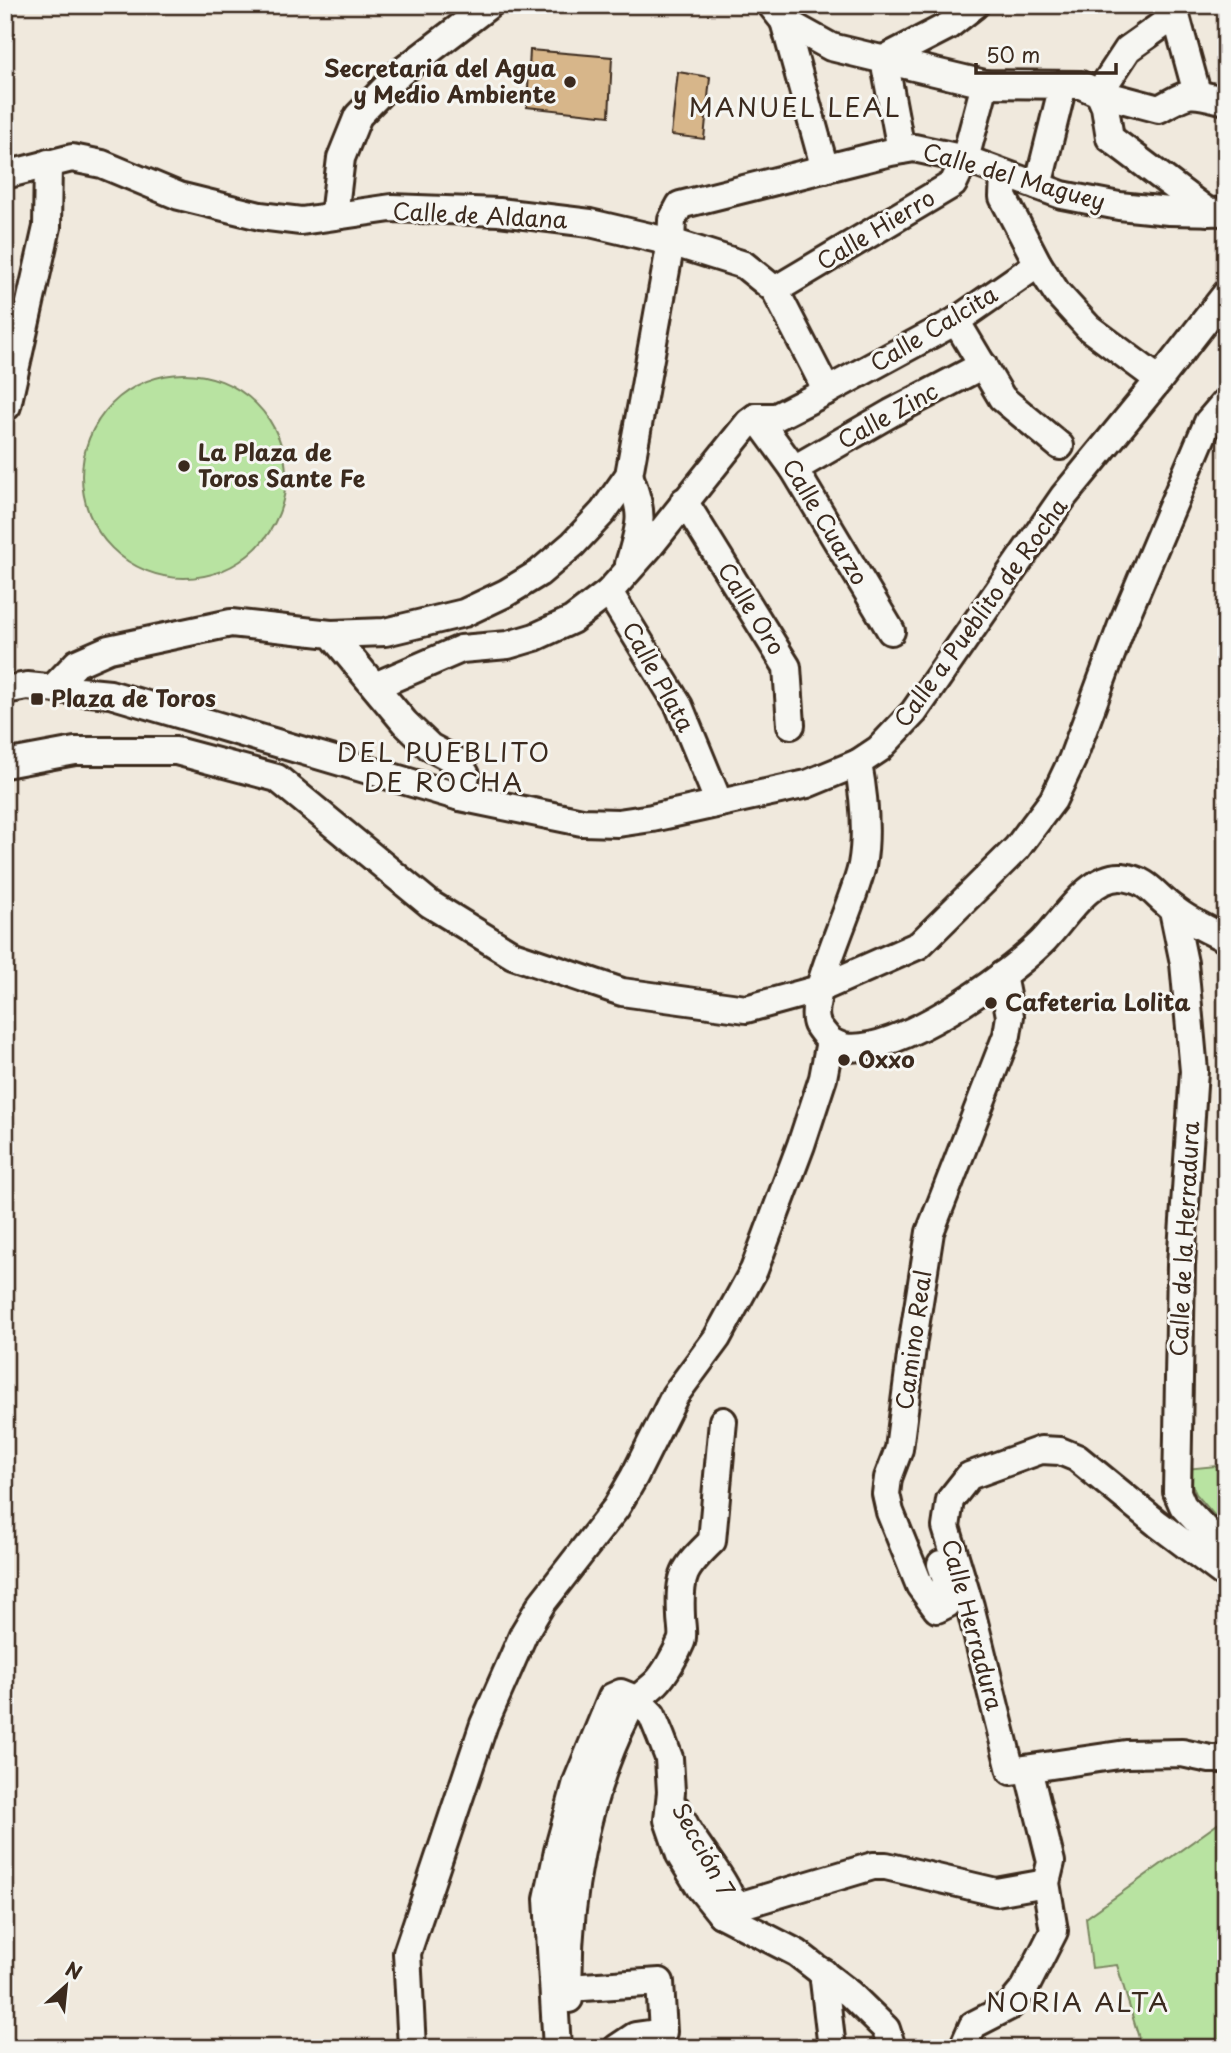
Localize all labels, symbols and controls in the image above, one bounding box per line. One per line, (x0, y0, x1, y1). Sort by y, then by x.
scale bar (976, 32, 1116, 76)
text: 50 m (986, 38, 1040, 70)
place label: Secretaria del Agua y Medio Ambiente (324, 50, 556, 111)
marker: Secretaria del Agua y Medio Ambiente (562, 74, 578, 90)
district label: MANUEL LEAL (688, 87, 902, 126)
street label: Calle del Maguey (919, 133, 1110, 218)
street label: Calle Hierro (809, 180, 941, 278)
street label: Calle de Aldana (392, 192, 569, 237)
street label: Calle Calcita (863, 276, 1004, 380)
street label: Calle Zinc (831, 373, 944, 457)
place label: La Plaza de Toros Sante Fe (198, 434, 366, 495)
street label: Calle Cuarzo (775, 451, 878, 591)
marker: La Plaza de Toros Sante Fe (176, 458, 192, 474)
street label: Calle a Pueblito de Rocha (884, 490, 1075, 734)
street label: Calle Oro (710, 555, 795, 661)
street label: Calle Plata (615, 615, 704, 738)
place label: Plaza de Toros (51, 680, 216, 715)
marker: Plaza de Toros (29, 691, 45, 707)
district label: DEL PUEBLITO DE ROCHA (337, 732, 551, 801)
place label: Cafeteria Lolita (1005, 984, 1191, 1019)
marker: Cafeteria Lolita (983, 995, 999, 1011)
place label: Oxxo (858, 1041, 915, 1076)
marker: Oxxo (836, 1052, 852, 1068)
street label: Calle de la Herradura (1160, 1120, 1207, 1358)
street label: Camino Real (885, 1268, 940, 1412)
street label: Calle Herradura (934, 1535, 1013, 1714)
street label: Sección 7 (664, 1796, 745, 1903)
north arrow (32, 1952, 102, 2022)
text: N (61, 1954, 87, 1986)
district label: NORIA ALTA (986, 1982, 1170, 2021)

